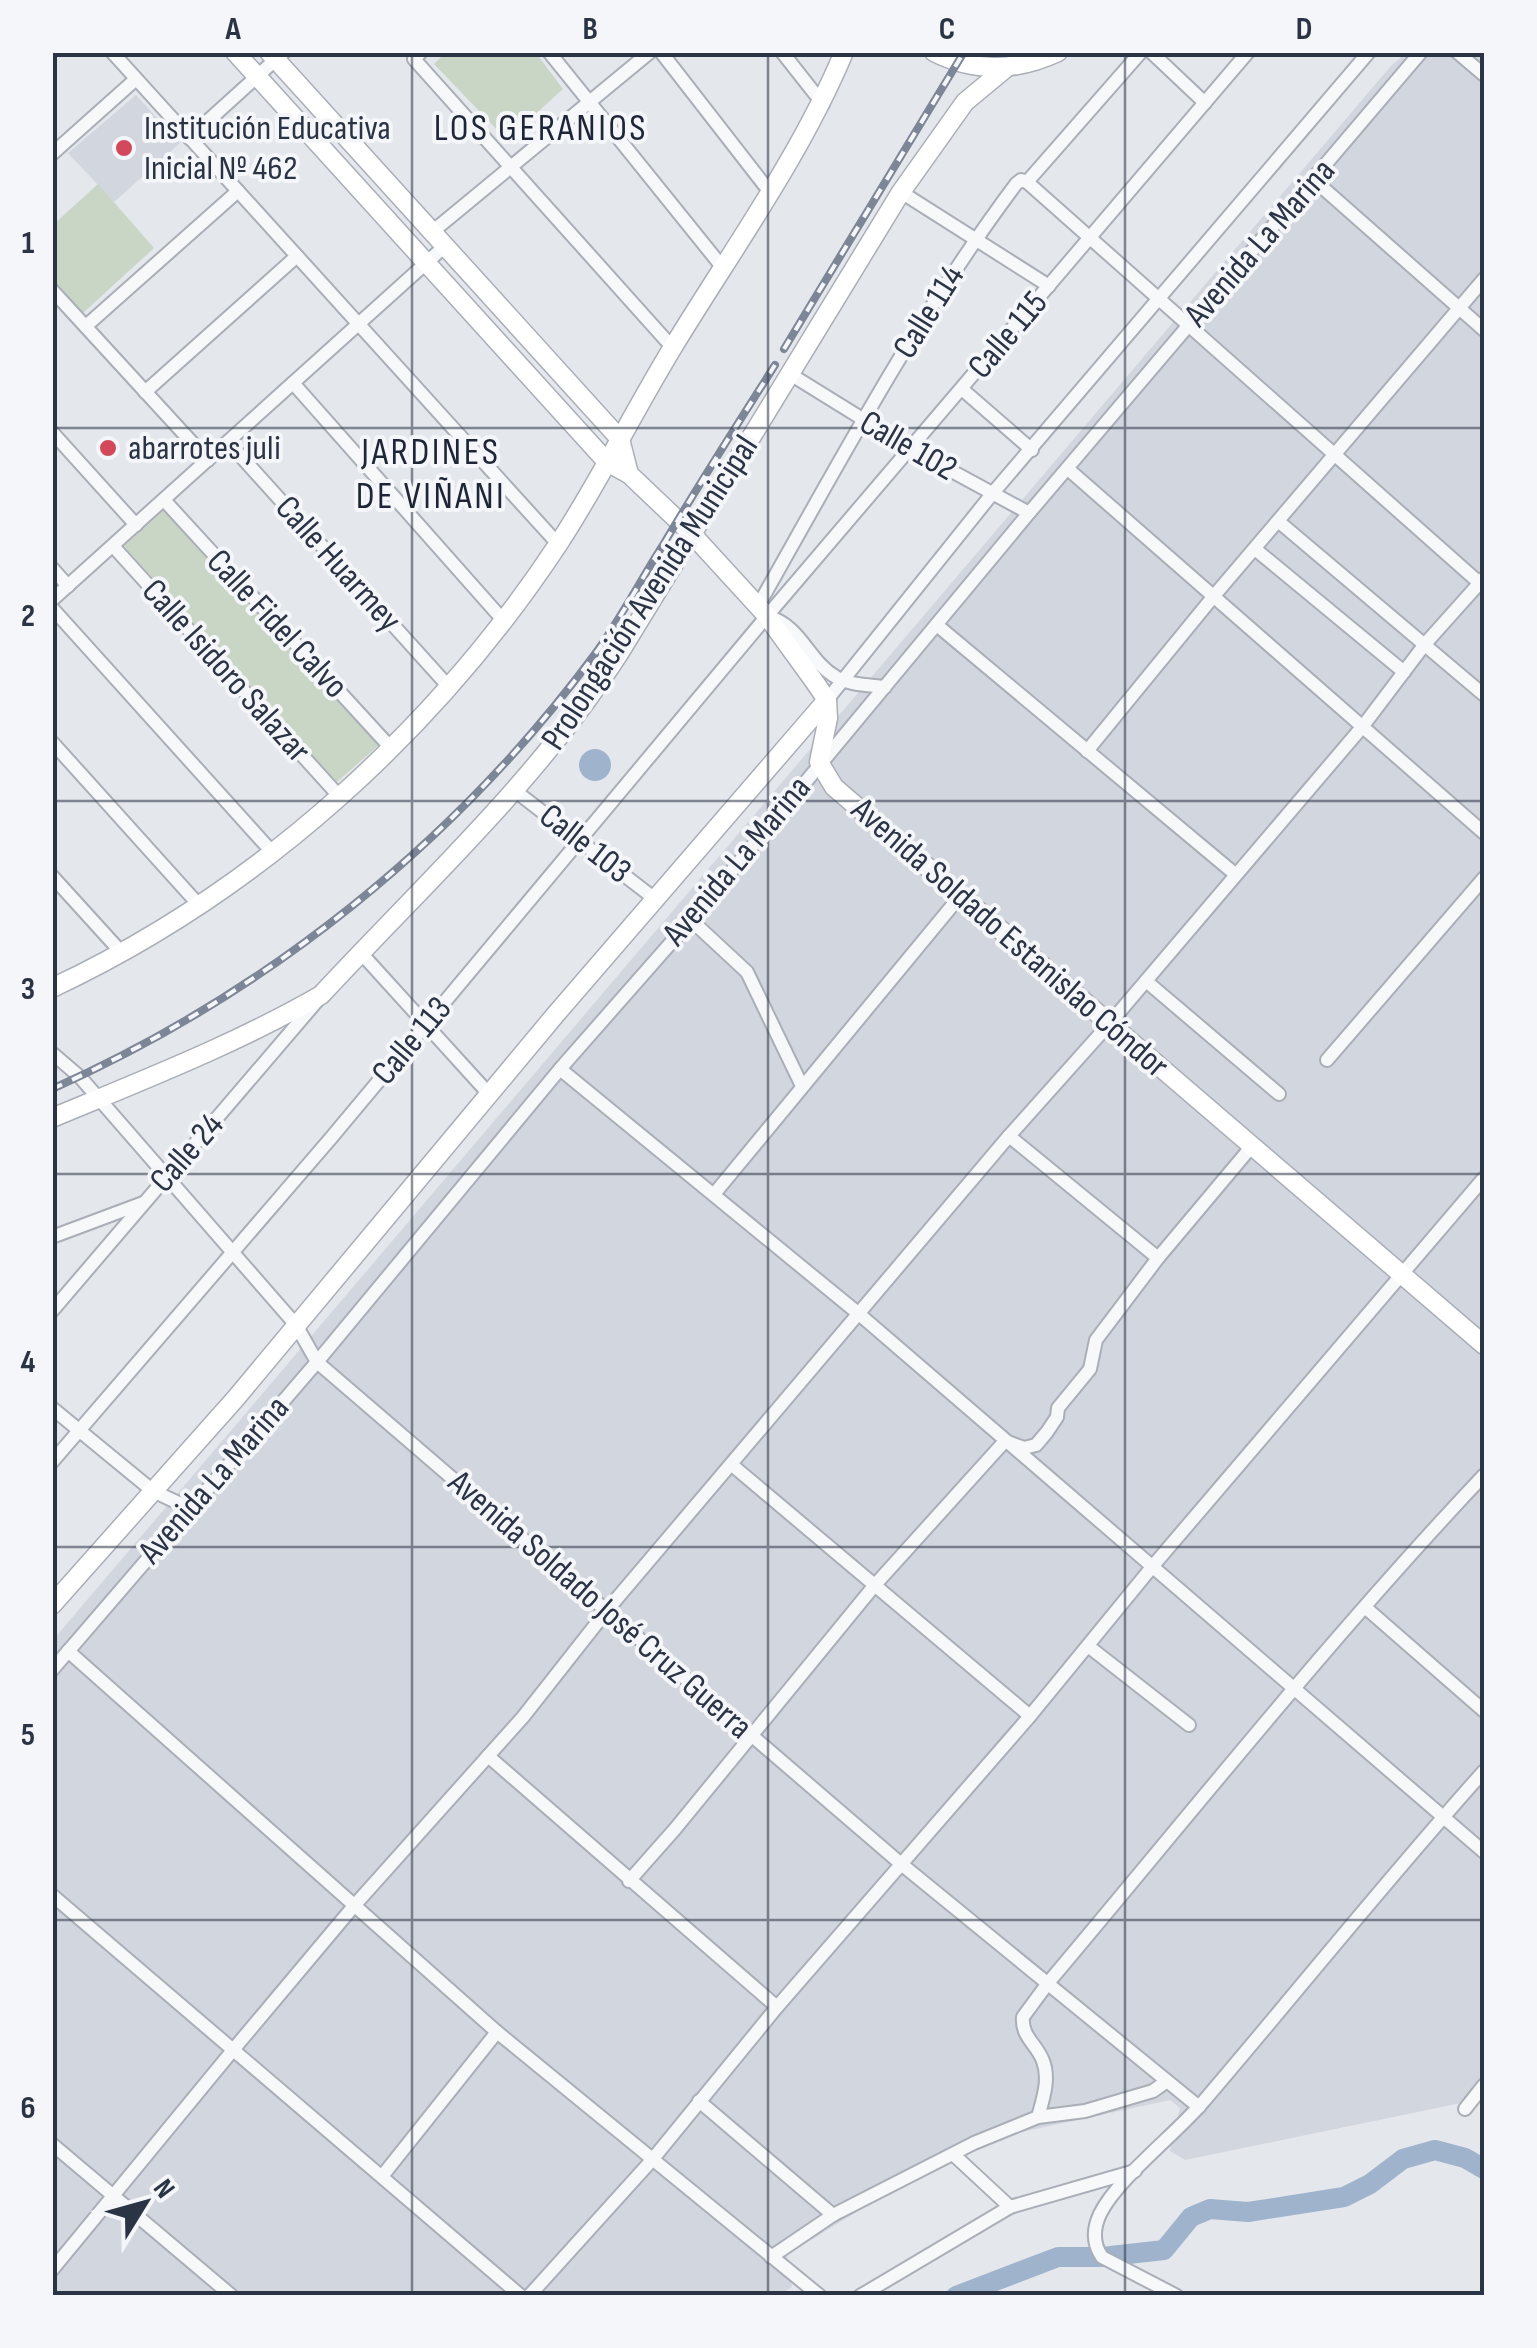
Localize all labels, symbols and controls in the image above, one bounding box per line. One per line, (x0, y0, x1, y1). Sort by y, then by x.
text: A (224, 10, 241, 49)
text: B (582, 10, 598, 49)
text: C (939, 10, 955, 49)
text: D (1296, 10, 1312, 49)
district label: LOS GERANIOS (434, 106, 648, 151)
place label: Institución Educativa Inicial Nº 462 (144, 107, 391, 190)
marker: Institución Educativa Inicial Nº 462 (113, 137, 135, 159)
street label: Avenida La Marina (1175, 150, 1345, 336)
text: 1 (22, 224, 35, 263)
street label: Calle 114 (884, 258, 974, 366)
street label: Calle 115 (959, 282, 1057, 388)
street label: Calle 102 (852, 401, 964, 491)
place label: abarrotes juli (128, 427, 281, 470)
street label: Prolongación Avenida Municipal (532, 428, 768, 758)
district label: JARDINES DE VIÑANI (356, 430, 506, 519)
marker: abarrotes juli (97, 437, 119, 459)
street label: Calle Huarmey (266, 487, 410, 641)
street label: Calle Fidel Calvo (197, 541, 357, 707)
street label: Calle Isidoro Salazar (132, 570, 320, 772)
text: 2 (21, 597, 35, 636)
street label: Avenida La Marina (653, 767, 820, 955)
street label: Avenida Soldado Estanislao Cóndor (842, 788, 1177, 1087)
street label: Calle 103 (530, 795, 640, 893)
text: 3 (21, 970, 35, 1009)
street label: Calle 113 (363, 988, 461, 1094)
street label: Calle 24 (141, 1104, 233, 1202)
text: 4 (21, 1343, 36, 1382)
street label: Avenida La Marina (129, 1387, 299, 1573)
street label: Avenida Soldado José Cruz Guerra (439, 1461, 761, 1749)
text: 5 (21, 1716, 35, 1755)
text: 6 (20, 2089, 36, 2128)
north arrow (95, 2153, 195, 2253)
text: N (146, 2173, 181, 2205)

